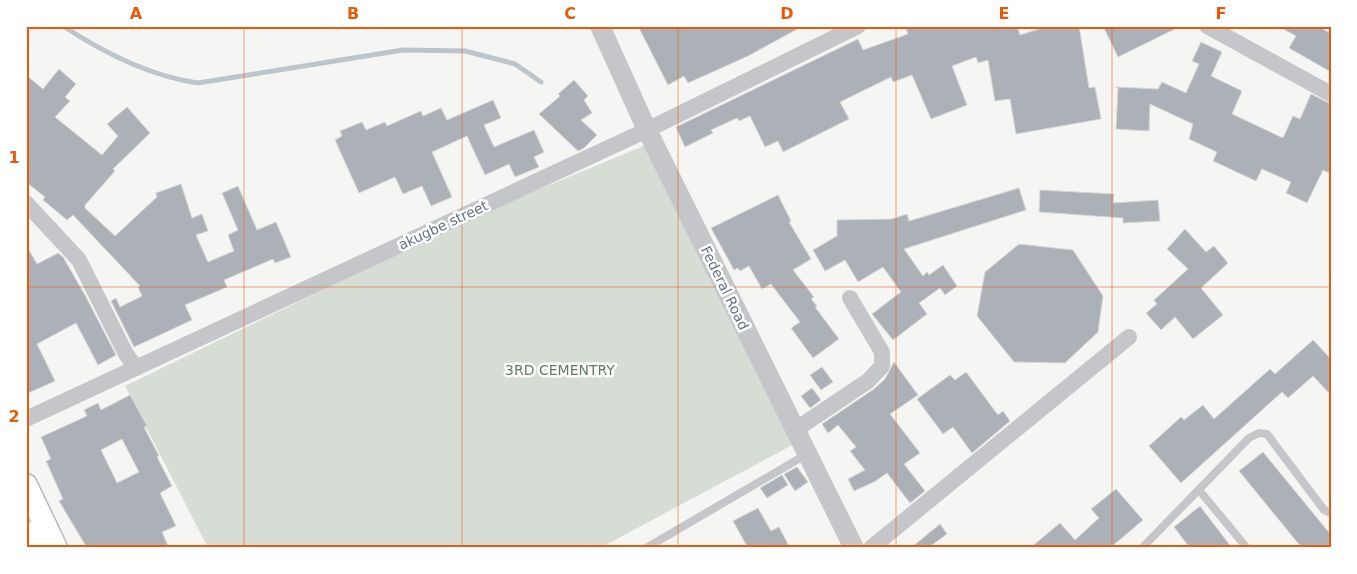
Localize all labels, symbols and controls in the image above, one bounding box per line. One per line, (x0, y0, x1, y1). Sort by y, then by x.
text: A (130, 4, 143, 23)
text: B (347, 4, 359, 23)
text: C (564, 4, 576, 23)
text: D (780, 4, 794, 23)
text: E (999, 4, 1009, 23)
text: F (1216, 4, 1226, 23)
text: 1 (8, 148, 20, 167)
street label: akugbe street (396, 197, 491, 253)
street label: Federal Road (698, 243, 752, 333)
park label: 3RD CEMENTRY (505, 362, 615, 378)
text: 2 (8, 407, 20, 426)

